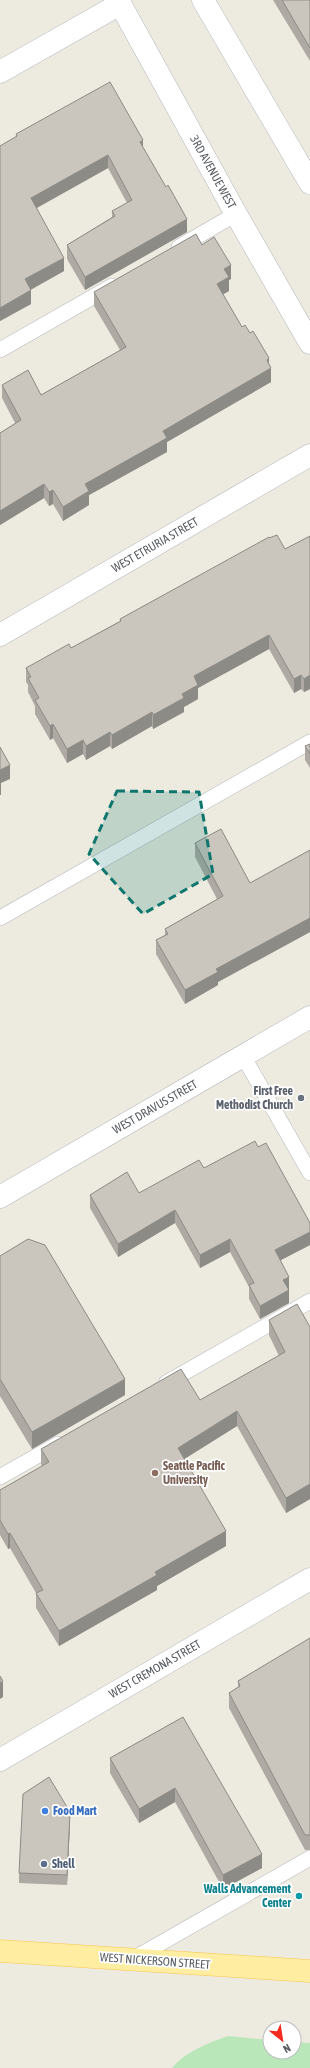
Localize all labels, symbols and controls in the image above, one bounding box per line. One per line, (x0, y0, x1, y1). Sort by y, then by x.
street label: 3RD AVENUE WEST (187, 133, 239, 212)
street label: WEST ETRURIA STREET (109, 514, 201, 575)
street label: WEST DRAVUS STREET (110, 1077, 201, 1137)
place label: First Free Methodist Church (216, 1084, 294, 1112)
marker: First Free Methodist Church (296, 1093, 306, 1103)
place label: Seattle Pacific University (163, 1459, 226, 1487)
marker: Seattle Pacific University (150, 1468, 160, 1478)
street label: WEST CREMONA STREET (107, 1637, 204, 1701)
place label: Food Mart (53, 1804, 97, 1818)
marker: Food Mart (40, 1806, 50, 1816)
place label: Shell (52, 1857, 75, 1871)
marker: Shell (39, 1859, 49, 1869)
place label: Walls Advancement Center (203, 1882, 292, 1910)
marker: Walls Advancement Center (294, 1891, 304, 1901)
street label: WEST NICKERSON STREET (99, 1950, 212, 1972)
north arrow (262, 2020, 302, 2060)
text: N (281, 2042, 293, 2055)

